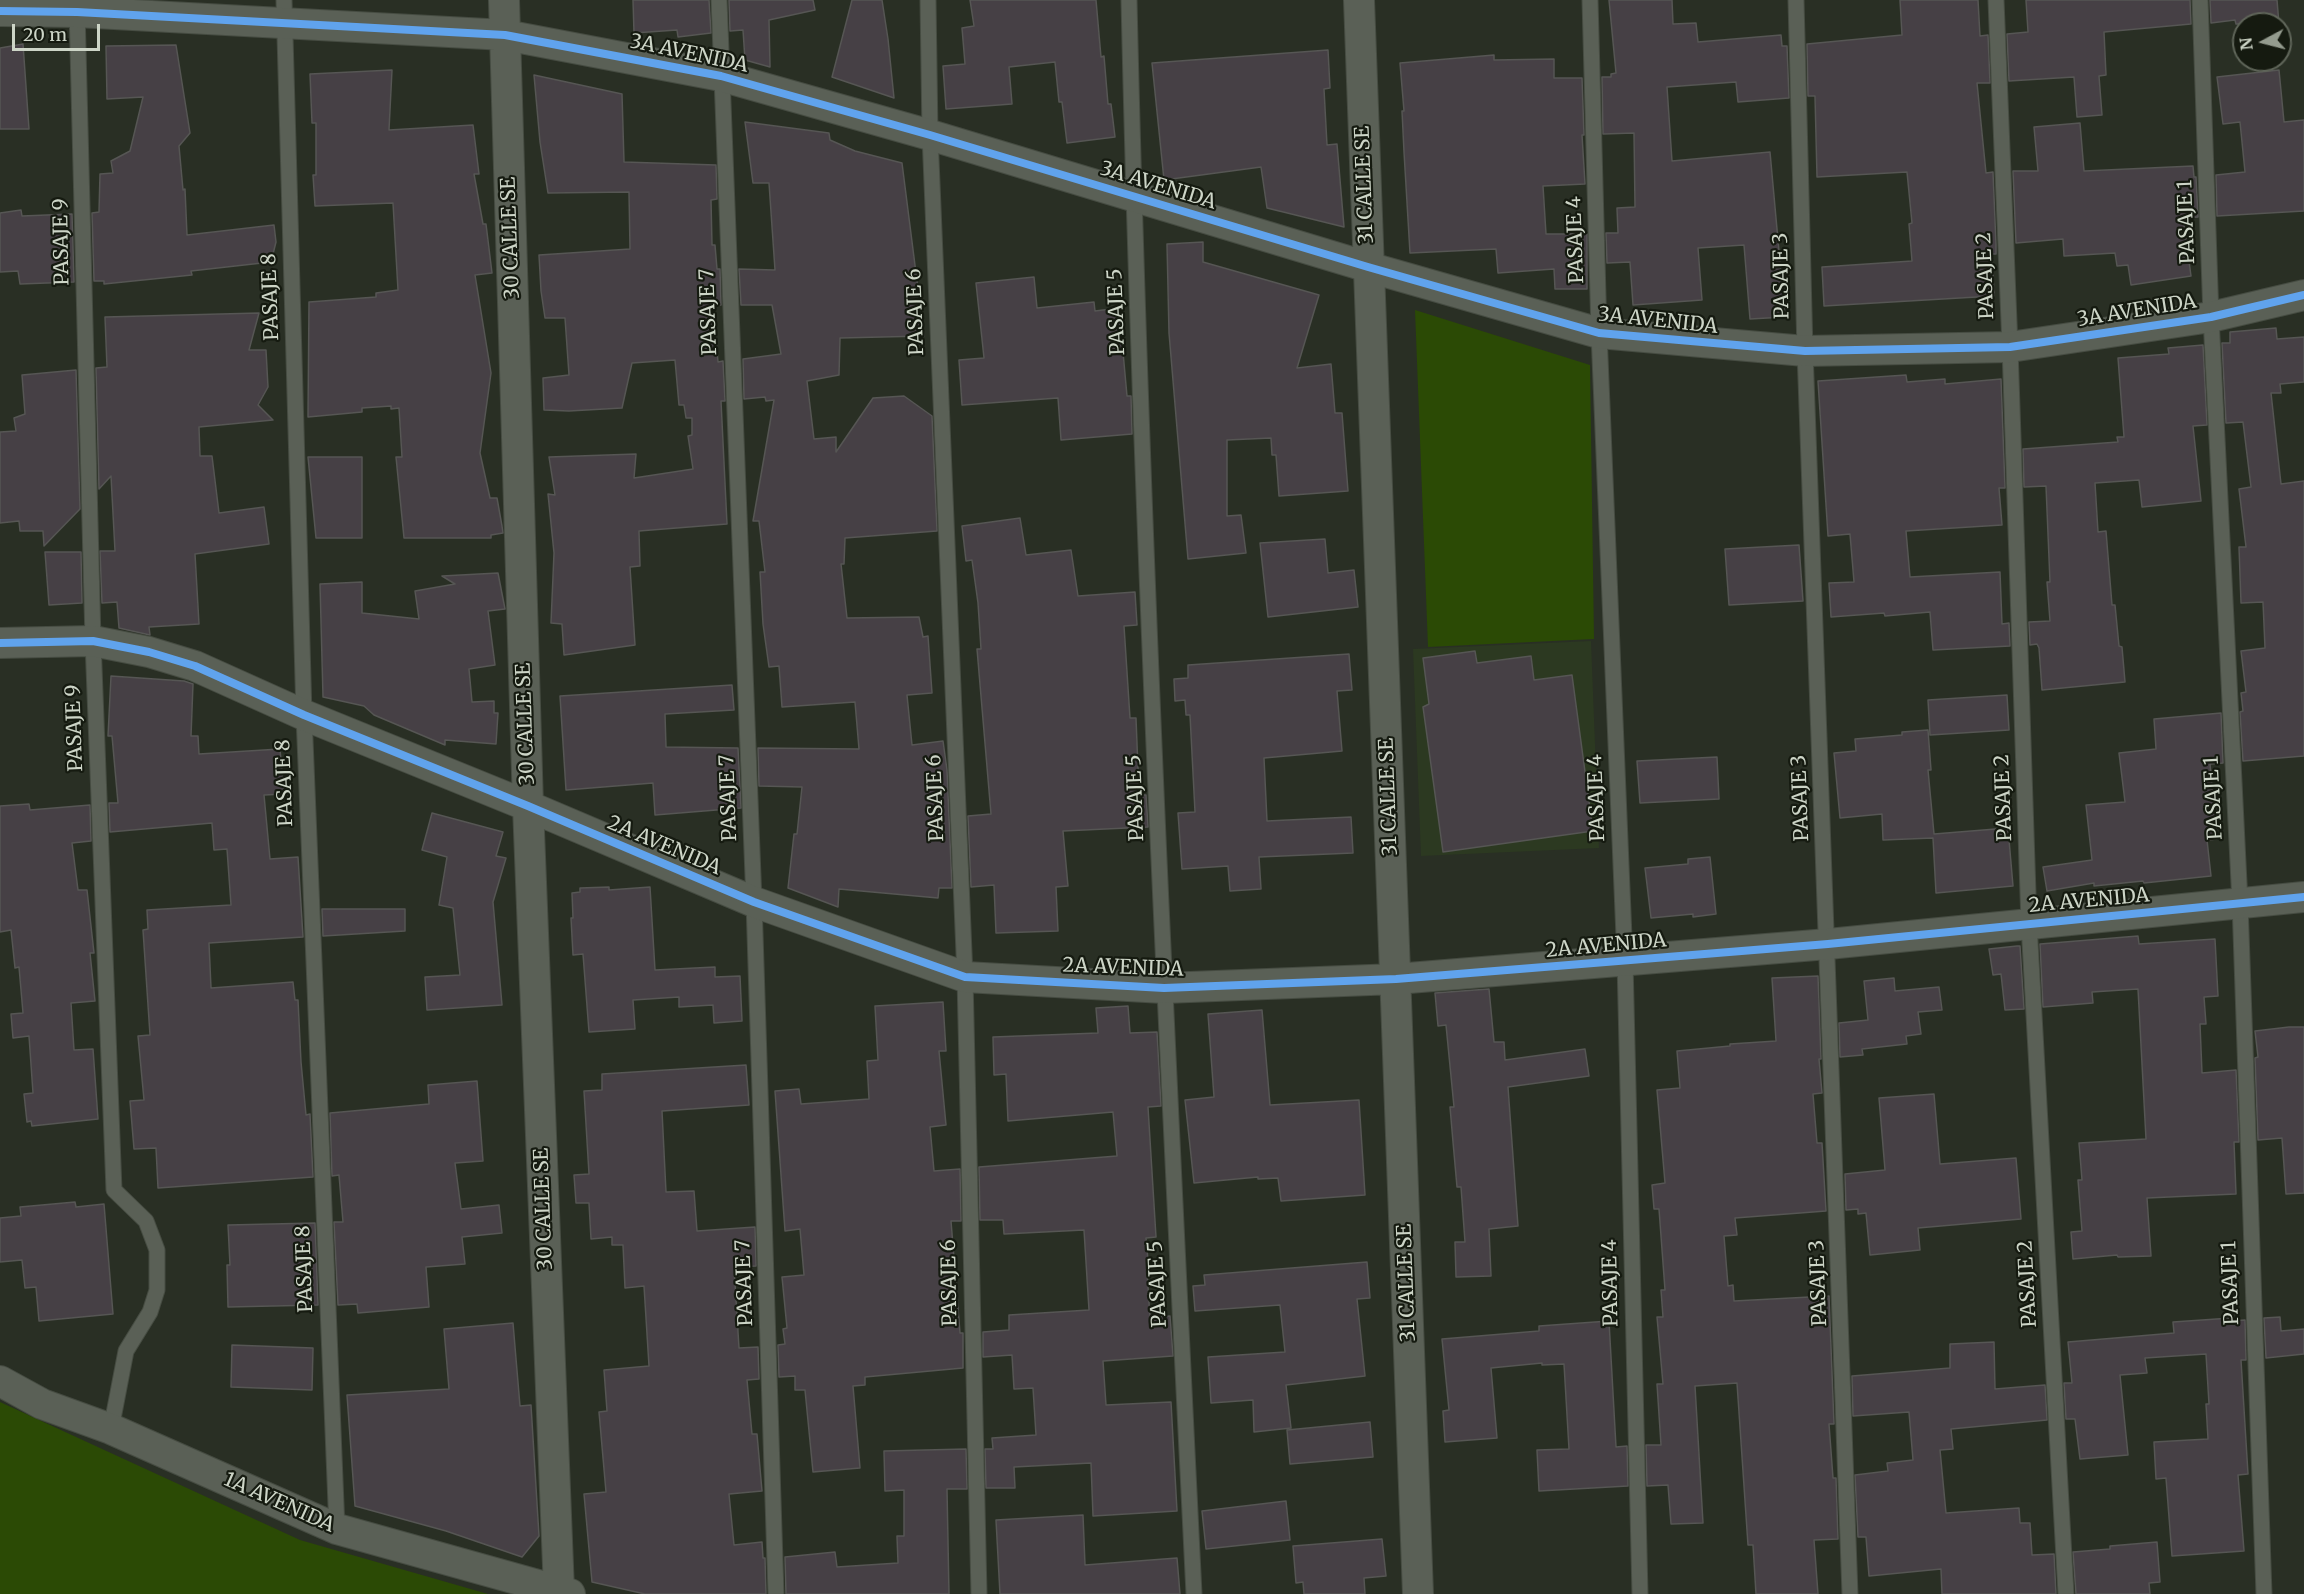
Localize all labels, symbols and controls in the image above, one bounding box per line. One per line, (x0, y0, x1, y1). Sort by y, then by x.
scale bar (15, 12, 104, 50)
north arrow (2232, 12, 2292, 72)
text: 20 m (23, 23, 67, 46)
street label: 3A AVENIDA (628, 30, 750, 78)
text: N (2235, 36, 2257, 51)
street label: 31 CALLE SE (1351, 126, 1379, 244)
street label: 3A AVENIDA (1097, 157, 1219, 215)
street label: 30 CALLE SE (497, 176, 525, 300)
street label: PASAJE 1 (2174, 179, 2200, 265)
street label: PASAJE 4 (1562, 196, 1590, 284)
street label: PASAJE 9 (49, 198, 75, 286)
street label: PASAJE 3 (1769, 232, 1795, 320)
street label: PASAJE 2 (1972, 232, 2000, 320)
street label: PASAJE 8 (257, 253, 285, 341)
street label: PASAJE 7 (695, 268, 723, 356)
street label: PASAJE 6 (902, 268, 930, 356)
street label: PASAJE 5 (1103, 268, 1131, 356)
street label: 3A AVENIDA (2076, 290, 2198, 332)
street label: 3A AVENIDA (1597, 303, 1719, 339)
street label: 30 CALLE SE (512, 662, 540, 786)
street label: PASAJE 9 (61, 684, 89, 772)
street label: 31 CALLE SE (1375, 738, 1403, 856)
street label: PASAJE 8 (271, 739, 299, 827)
street label: PASAJE 7 (715, 754, 743, 842)
street label: PASAJE 6 (922, 754, 950, 842)
street label: PASAJE 5 (1122, 754, 1150, 842)
street label: PASAJE 4 (1583, 754, 1611, 842)
street label: PASAJE 3 (1787, 754, 1815, 842)
street label: PASAJE 2 (1990, 754, 2018, 842)
street label: PASAJE 1 (2200, 755, 2228, 841)
street label: 2A AVENIDA (604, 811, 724, 881)
street label: 2A AVENIDA (2028, 884, 2150, 918)
street label: 2A AVENIDA (1545, 929, 1667, 963)
street label: 2A AVENIDA (1062, 954, 1184, 982)
street label: 30 CALLE SE (530, 1147, 558, 1271)
street label: 31 CALLE SE (1393, 1224, 1421, 1342)
street label: PASAJE 8 (291, 1225, 319, 1313)
street label: PASAJE 7 (731, 1239, 759, 1327)
street label: PASAJE 6 (937, 1239, 963, 1327)
street label: PASAJE 4 (1598, 1239, 1624, 1327)
street label: PASAJE 3 (1805, 1239, 1833, 1327)
street label: PASAJE 5 (1144, 1240, 1172, 1328)
street label: PASAJE 2 (2014, 1240, 2042, 1328)
street label: PASAJE 1 (2218, 1240, 2244, 1326)
street label: 1A AVENIDA (220, 1468, 338, 1538)

